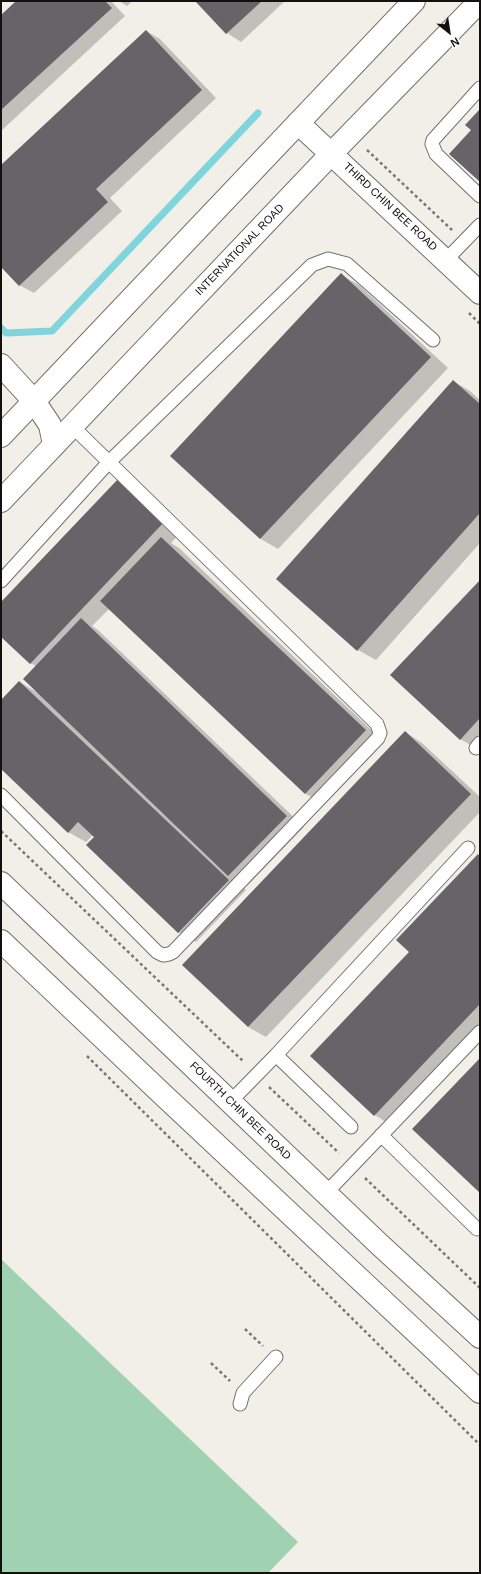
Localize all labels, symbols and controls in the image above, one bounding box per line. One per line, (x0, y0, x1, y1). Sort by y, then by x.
north arrow (429, 12, 469, 52)
text: N (449, 35, 461, 50)
street label: THIRD CHIN BEE ROAD (340, 160, 440, 254)
street label: INTERNATIONAL ROAD (193, 202, 287, 298)
street label: FOURTH CHIN BEE ROAD (187, 1059, 293, 1163)

